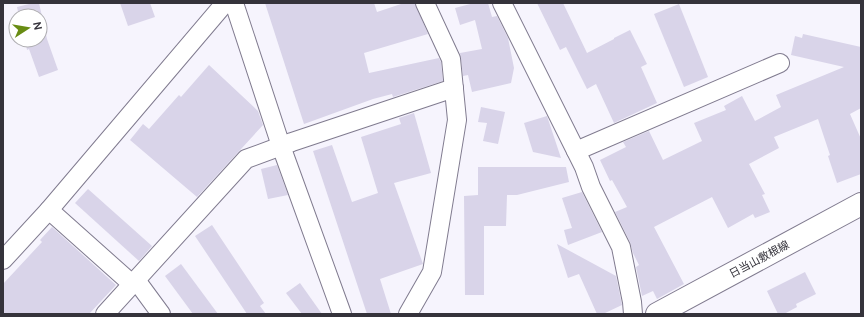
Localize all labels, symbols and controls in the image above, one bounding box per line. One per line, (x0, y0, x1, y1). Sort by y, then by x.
north arrow (8, 8, 48, 48)
text: N (30, 21, 45, 31)
street label: 日当山敷根線 (727, 237, 791, 281)

